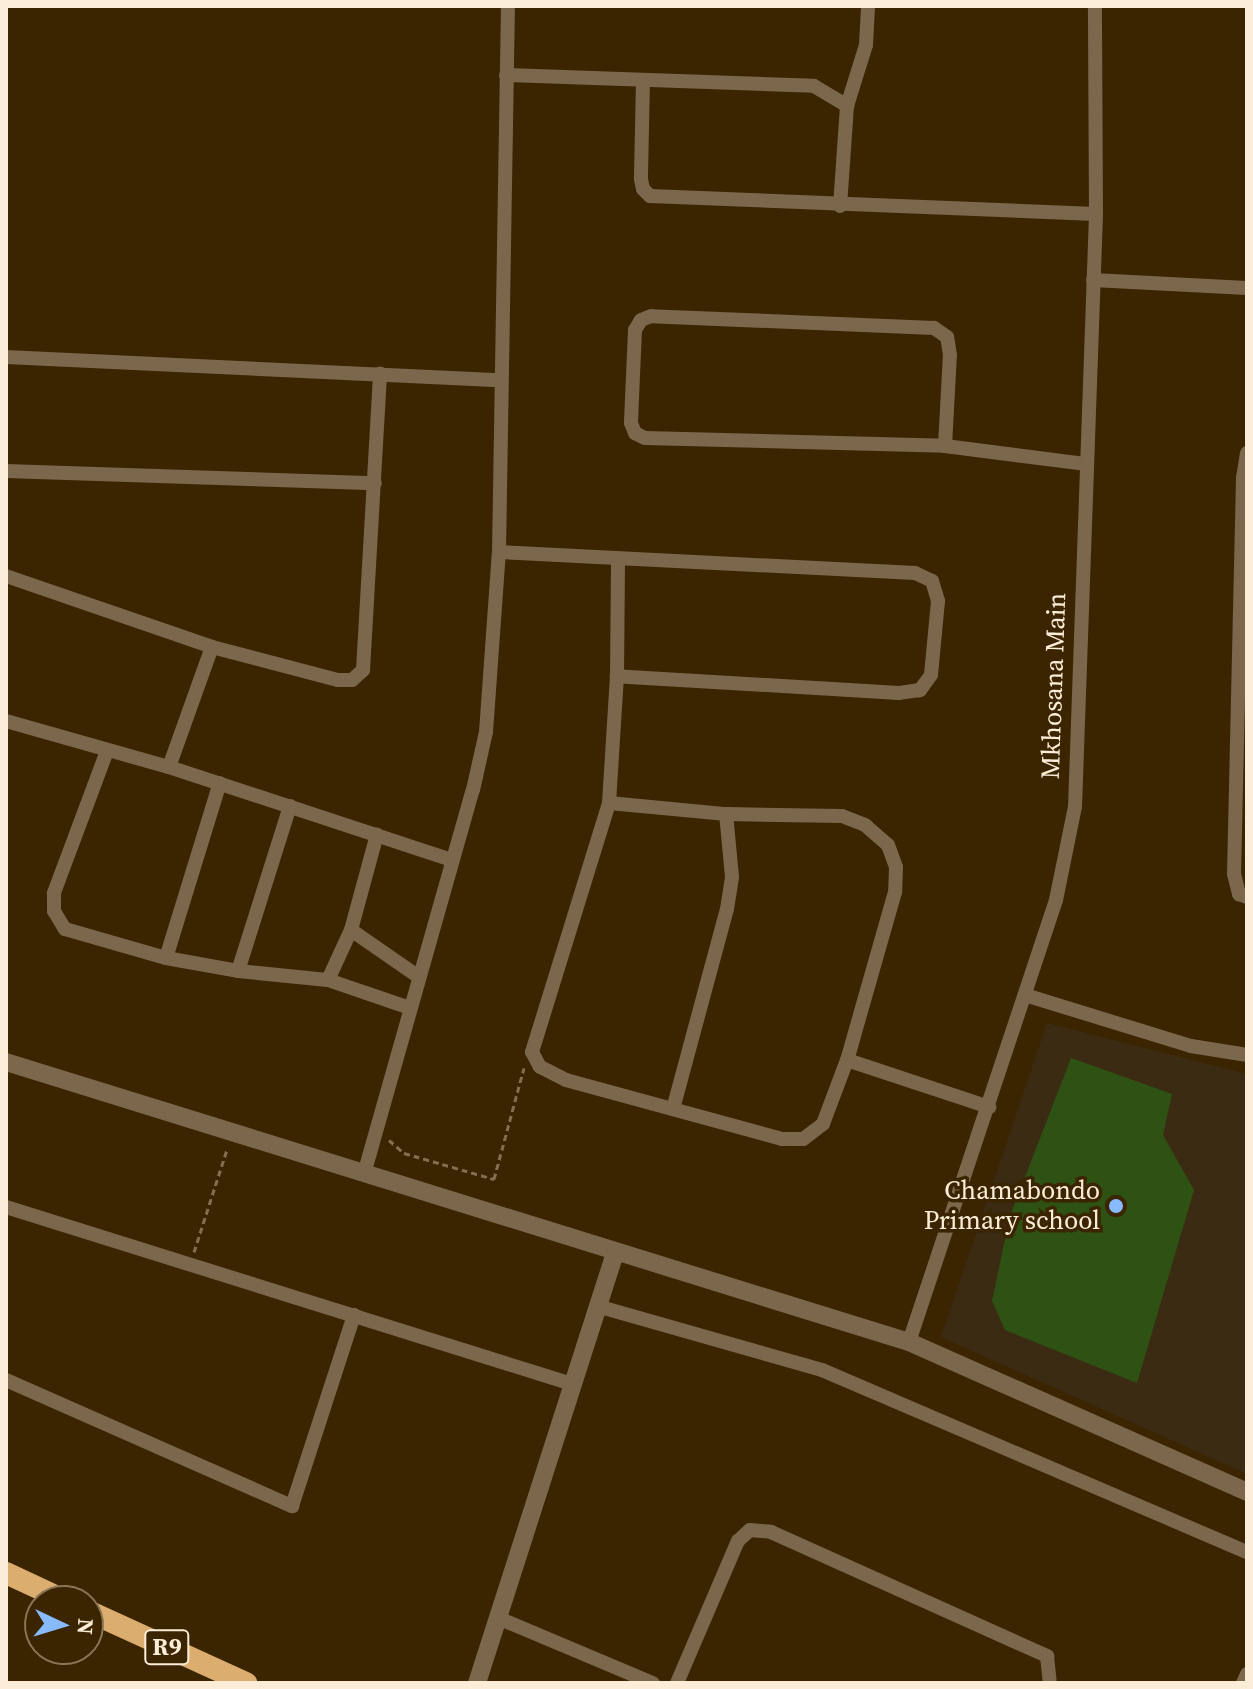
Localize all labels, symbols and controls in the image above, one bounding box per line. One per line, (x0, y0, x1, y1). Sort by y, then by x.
street label: Mkhosana Main (1035, 592, 1073, 780)
place label: Chamabondo Primary school (924, 1175, 1100, 1236)
marker: Chamabondo Primary school (1107, 1197, 1125, 1215)
north arrow (24, 1585, 104, 1665)
text: N (70, 1617, 101, 1636)
road number: R9 (143, 1627, 191, 1667)

